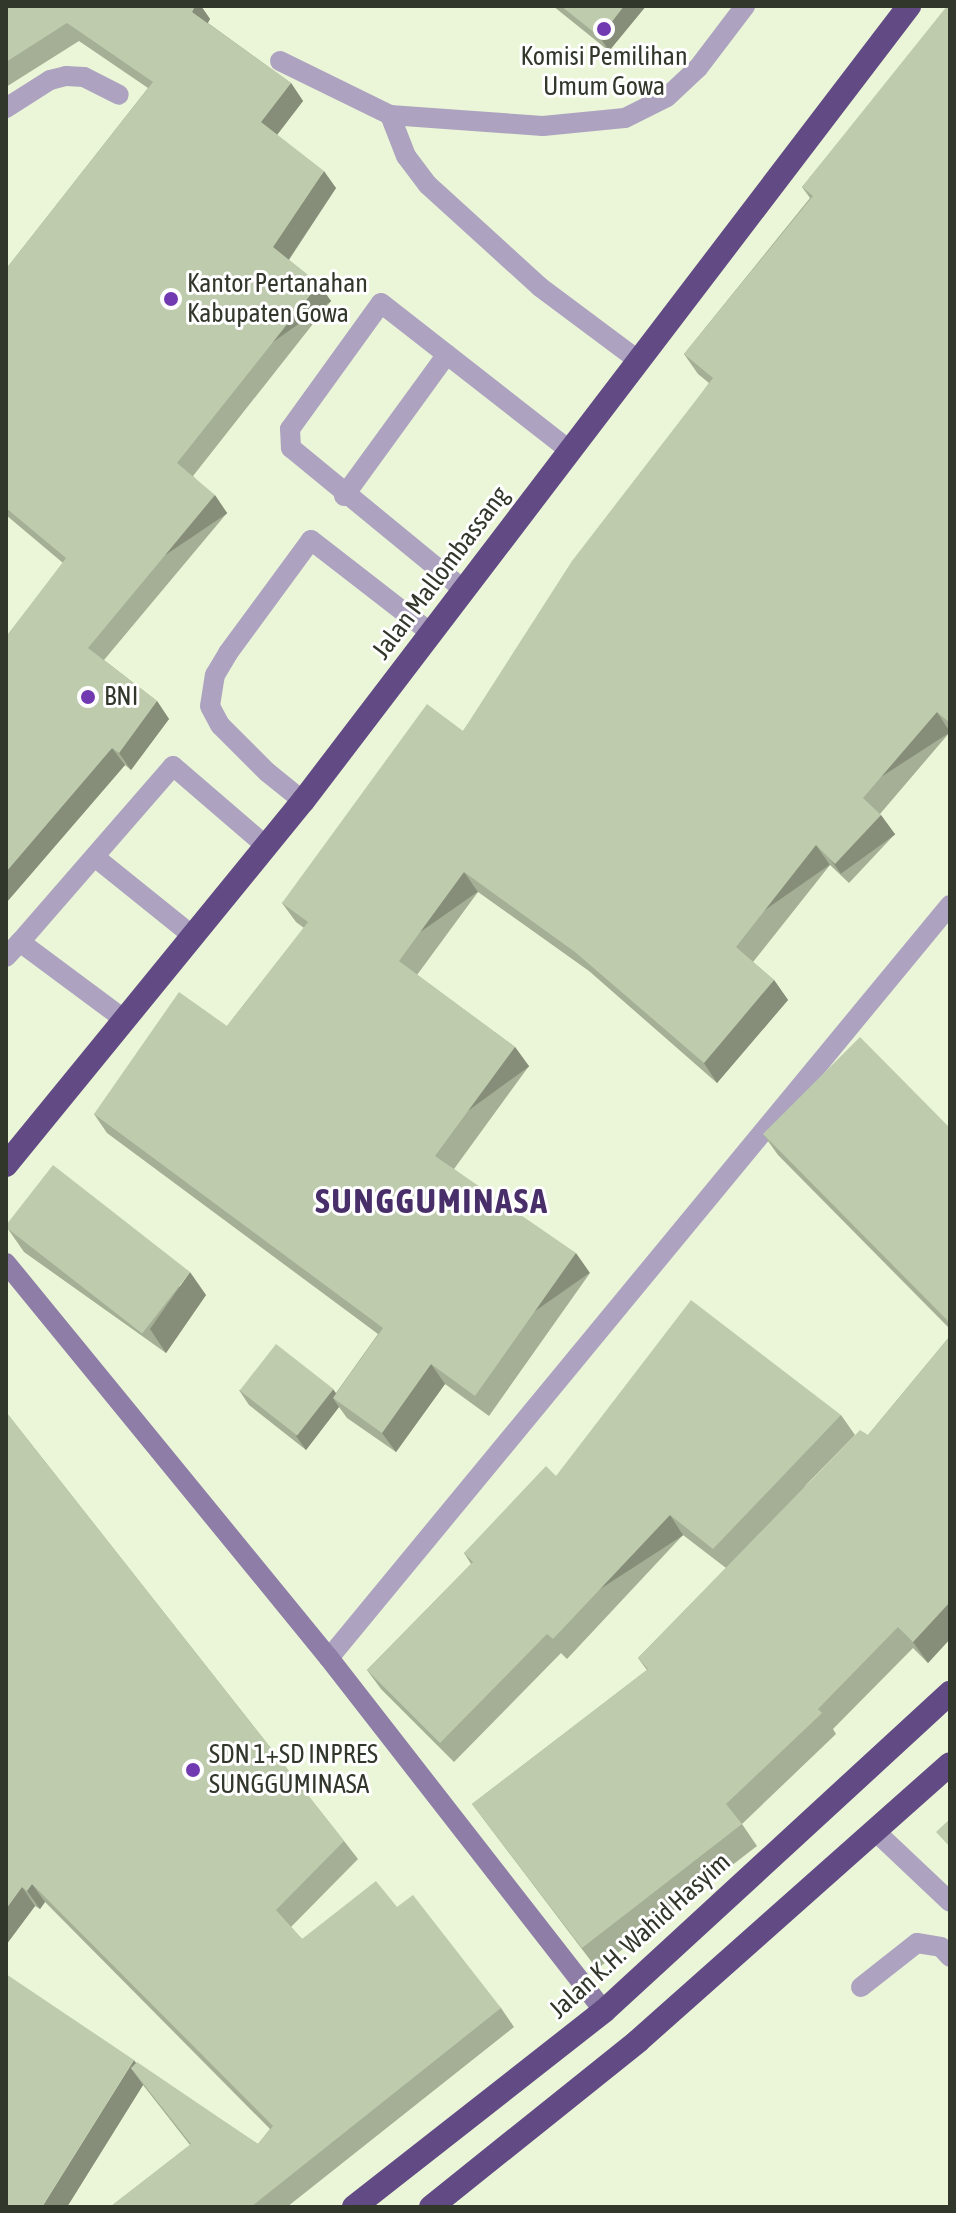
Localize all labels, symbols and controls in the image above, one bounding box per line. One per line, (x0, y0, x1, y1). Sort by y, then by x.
marker: Komisi Pemilihan Umum Gowa (595, 20, 613, 38)
place label: Komisi Pemilihan Umum Gowa (520, 41, 688, 102)
place label: Kantor Pertanahan Kabupaten Gowa (187, 268, 368, 330)
marker: Kantor Pertanahan Kabupaten Gowa (162, 290, 180, 308)
street label: Jalan Mallombassang (366, 480, 516, 666)
place label: BNI (104, 681, 138, 713)
marker: BNI (79, 688, 97, 706)
district label: SUNGGUMINASA (315, 1181, 549, 1221)
place label: SDN 1+SD INPRES SUNGGUMINASA (209, 1739, 378, 1800)
marker: SDN 1+SD INPRES SUNGGUMINASA (184, 1761, 202, 1779)
street label: Jalan K.H. Wahid Hasyim (543, 1847, 737, 2025)

